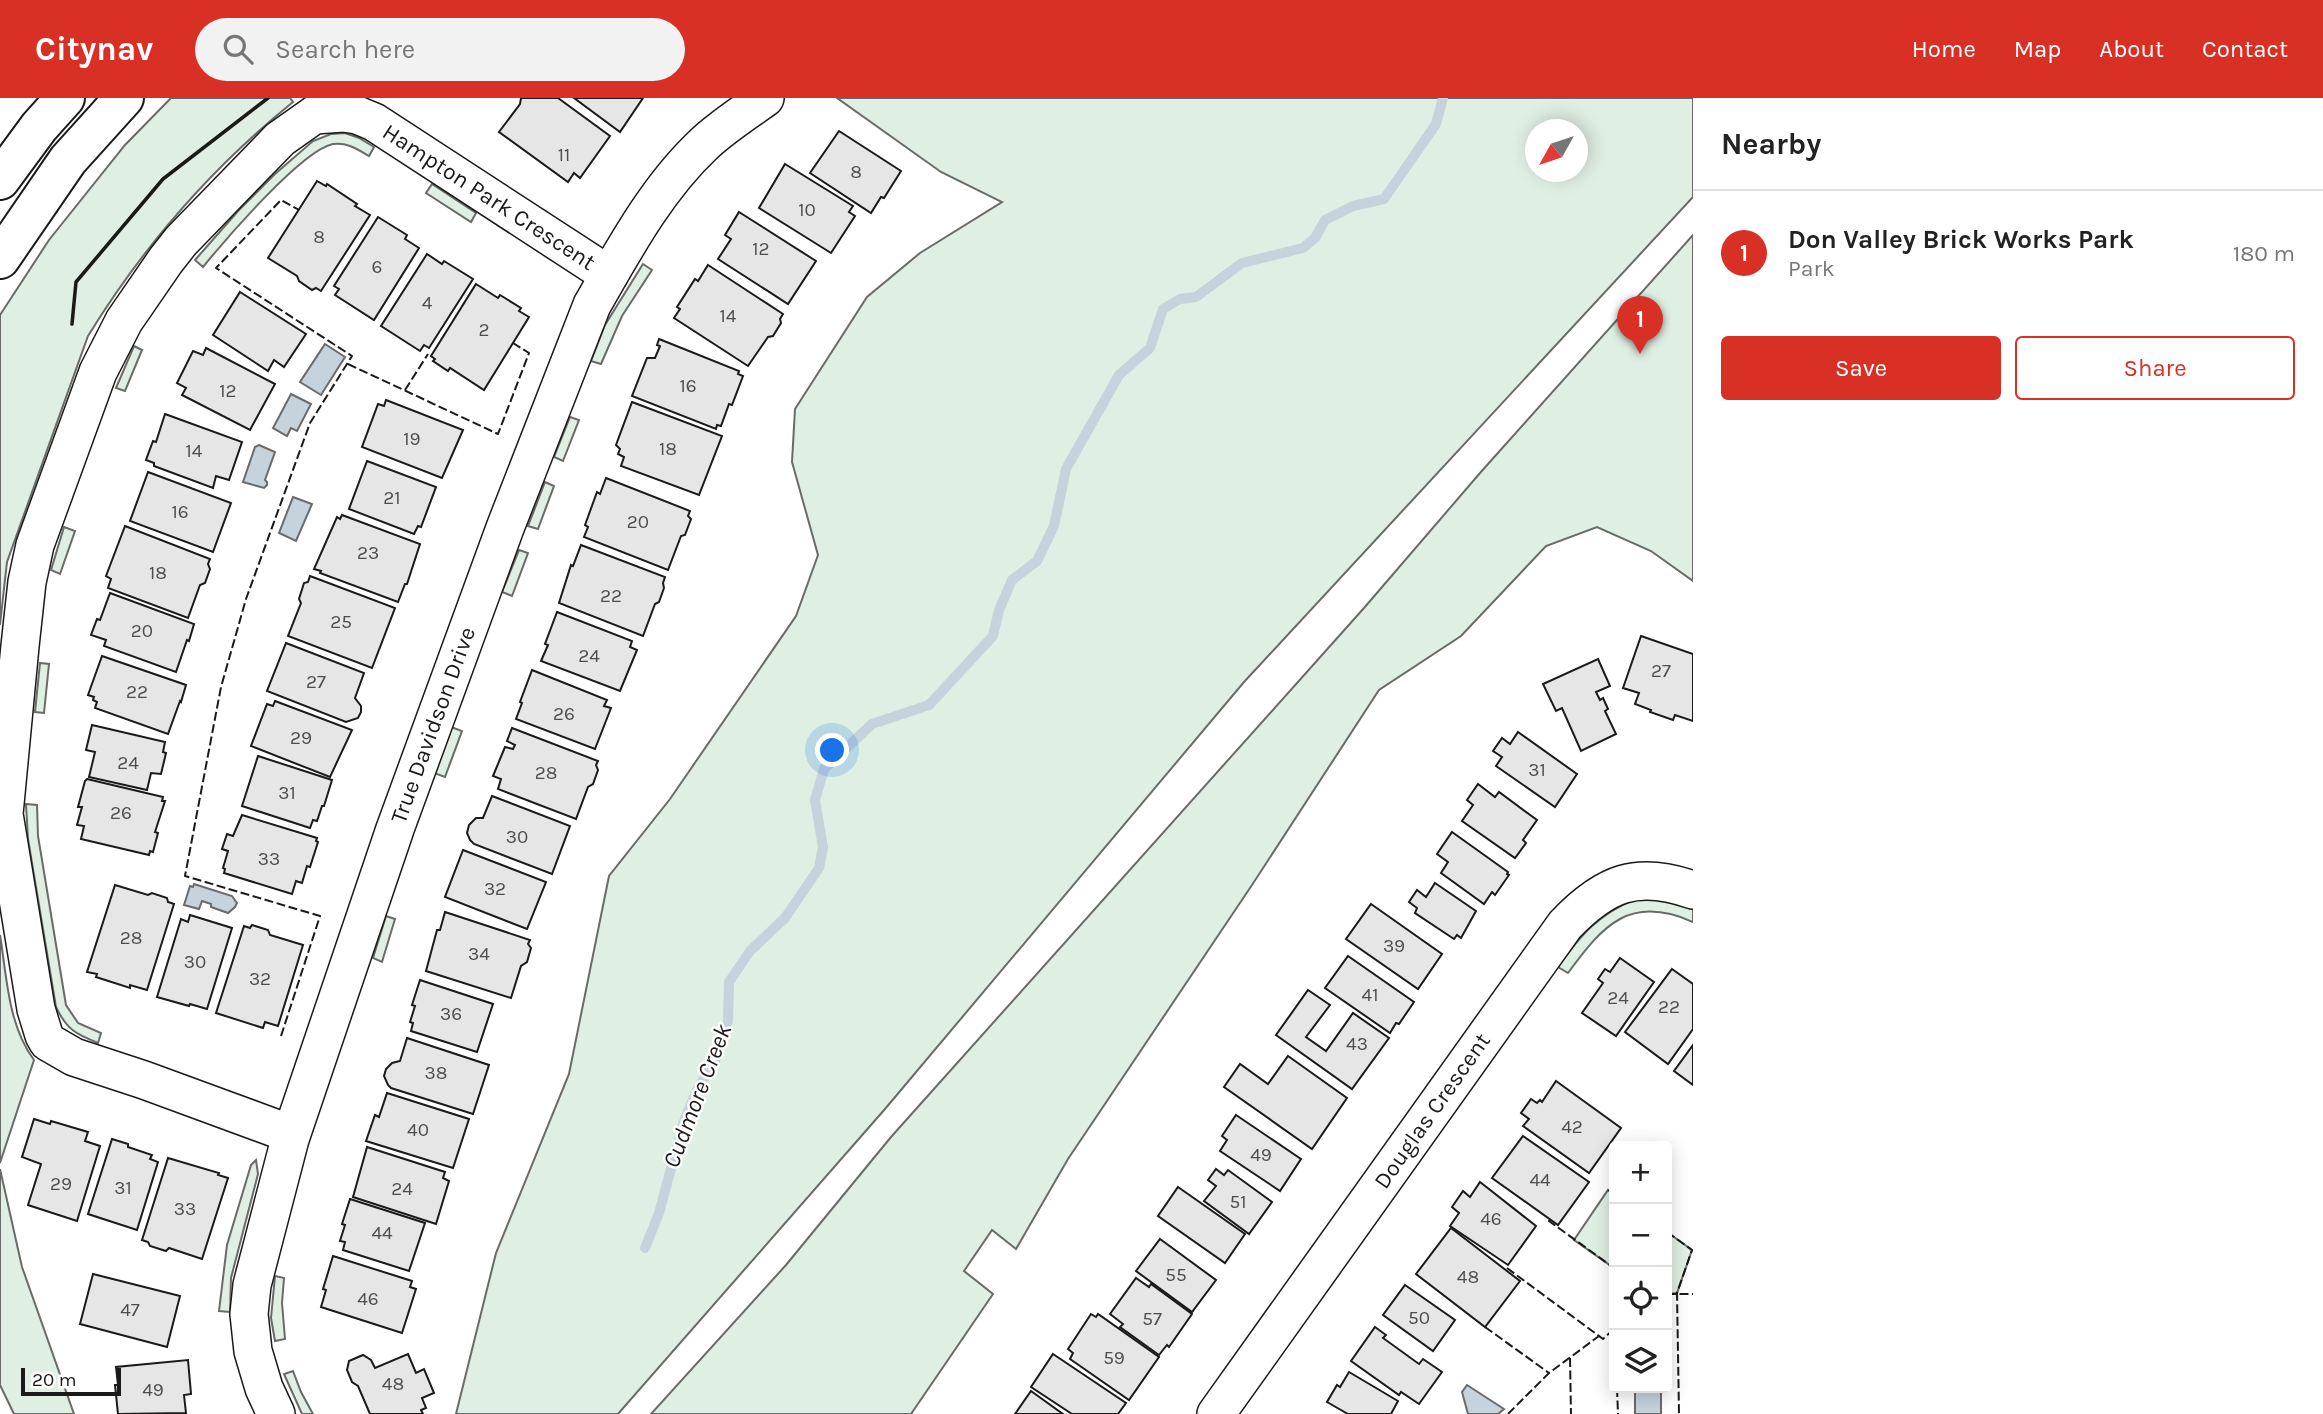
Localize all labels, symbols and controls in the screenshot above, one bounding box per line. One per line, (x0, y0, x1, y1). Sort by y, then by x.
search box (195, 18, 685, 81)
text: Citynav (35, 30, 153, 68)
icon: search (219, 30, 257, 68)
text: Search here (275, 34, 415, 65)
text: Home (1912, 35, 1976, 63)
text: Map (2014, 35, 2061, 63)
text: About (2099, 35, 2164, 63)
text: Contact (2202, 35, 2288, 63)
street label: Hampton Park Crescent (378, 118, 601, 276)
north arrow (1525, 119, 1588, 182)
text: Nearby (1721, 126, 1821, 162)
house number: 11 (558, 144, 570, 166)
house number: 8 (850, 161, 862, 183)
house number: 10 (798, 199, 816, 221)
text: Don Valley Brick Works Park (1788, 224, 2134, 255)
house number: 8 (313, 226, 325, 248)
house number: 12 (752, 238, 770, 260)
text: 1 (1740, 240, 1748, 267)
text: 180 m (2233, 240, 2295, 267)
text: Park (1788, 255, 1835, 282)
house number: 6 (372, 256, 382, 278)
house number: 4 (422, 292, 433, 314)
pin: 1 (1617, 296, 1663, 354)
house number: 14 (720, 305, 737, 327)
house number: 2 (478, 319, 490, 341)
button: Save (1721, 336, 2001, 400)
button: Share (2015, 336, 2295, 400)
house number: 16 (679, 375, 697, 397)
house number: 12 (219, 380, 237, 402)
house number: 19 (403, 428, 421, 450)
house number: 18 (659, 438, 677, 460)
house number: 14 (186, 440, 203, 462)
house number: 21 (383, 487, 401, 509)
house number: 16 (171, 501, 189, 523)
house number: 20 (627, 511, 649, 533)
house number: 23 (357, 542, 379, 564)
house number: 18 (149, 562, 167, 584)
house number: 22 (600, 585, 622, 607)
house number: 25 (330, 611, 352, 633)
house number: 20 (131, 620, 153, 642)
street label: True Davidson Drive (385, 623, 481, 827)
house number: 24 (578, 645, 600, 667)
house number: 27 (1651, 660, 1671, 682)
house number: 27 (306, 671, 326, 693)
house number: 22 (126, 681, 148, 703)
house number: 26 (553, 703, 575, 725)
house number: 29 (290, 727, 312, 749)
your location (815, 733, 849, 767)
house number: 24 (117, 752, 139, 774)
house number: 31 (1528, 759, 1546, 781)
house number: 28 (535, 762, 557, 784)
house number: 31 (278, 782, 296, 804)
house number: 26 (110, 802, 132, 824)
house number: 30 (506, 826, 528, 848)
house number: 33 (258, 848, 280, 870)
house number: 32 (484, 878, 506, 900)
house number: 28 (120, 927, 142, 949)
house number: 39 (1383, 935, 1405, 957)
house number: 34 (468, 943, 490, 965)
house number: 30 (184, 951, 206, 973)
house number: 32 (249, 968, 271, 990)
house number: 41 (1362, 984, 1378, 1006)
house number: 24 (1607, 987, 1629, 1009)
house number: 22 (1658, 996, 1680, 1018)
house number: 36 (440, 1003, 462, 1025)
water label: Cudmore Creek (657, 1020, 738, 1172)
street label: Douglas Crescent (1368, 1028, 1496, 1194)
house number: 43 (1346, 1033, 1368, 1055)
house number: 38 (425, 1062, 447, 1084)
house number: 42 (1561, 1116, 1583, 1138)
house number: 40 (407, 1119, 429, 1141)
map controls (1609, 1141, 1672, 1393)
button: + (1609, 1141, 1672, 1204)
house number: 49 (1250, 1144, 1272, 1166)
house number: 44 (1529, 1169, 1551, 1191)
house number: 29 (50, 1173, 72, 1195)
house number: 31 (114, 1177, 132, 1199)
house number: 24 (391, 1178, 413, 1200)
house number: 51 (1229, 1191, 1247, 1213)
house number: 33 (174, 1198, 196, 1220)
button: − (1609, 1204, 1672, 1267)
house number: 46 (1480, 1208, 1502, 1230)
house number: 44 (371, 1222, 393, 1244)
house number: 55 (1165, 1264, 1187, 1286)
house number: 48 (1457, 1266, 1479, 1288)
button: locate (1609, 1267, 1672, 1330)
house number: 46 (357, 1288, 379, 1310)
house number: 47 (120, 1299, 140, 1321)
house number: 50 (1408, 1307, 1430, 1329)
house number: 57 (1142, 1308, 1162, 1330)
button: layers (1609, 1330, 1672, 1393)
house number: 59 (1103, 1347, 1125, 1369)
scale bar (21, 1365, 121, 1397)
text: 20 m (32, 1369, 77, 1391)
house number: 48 (382, 1373, 404, 1395)
house number: 49 (142, 1379, 164, 1401)

